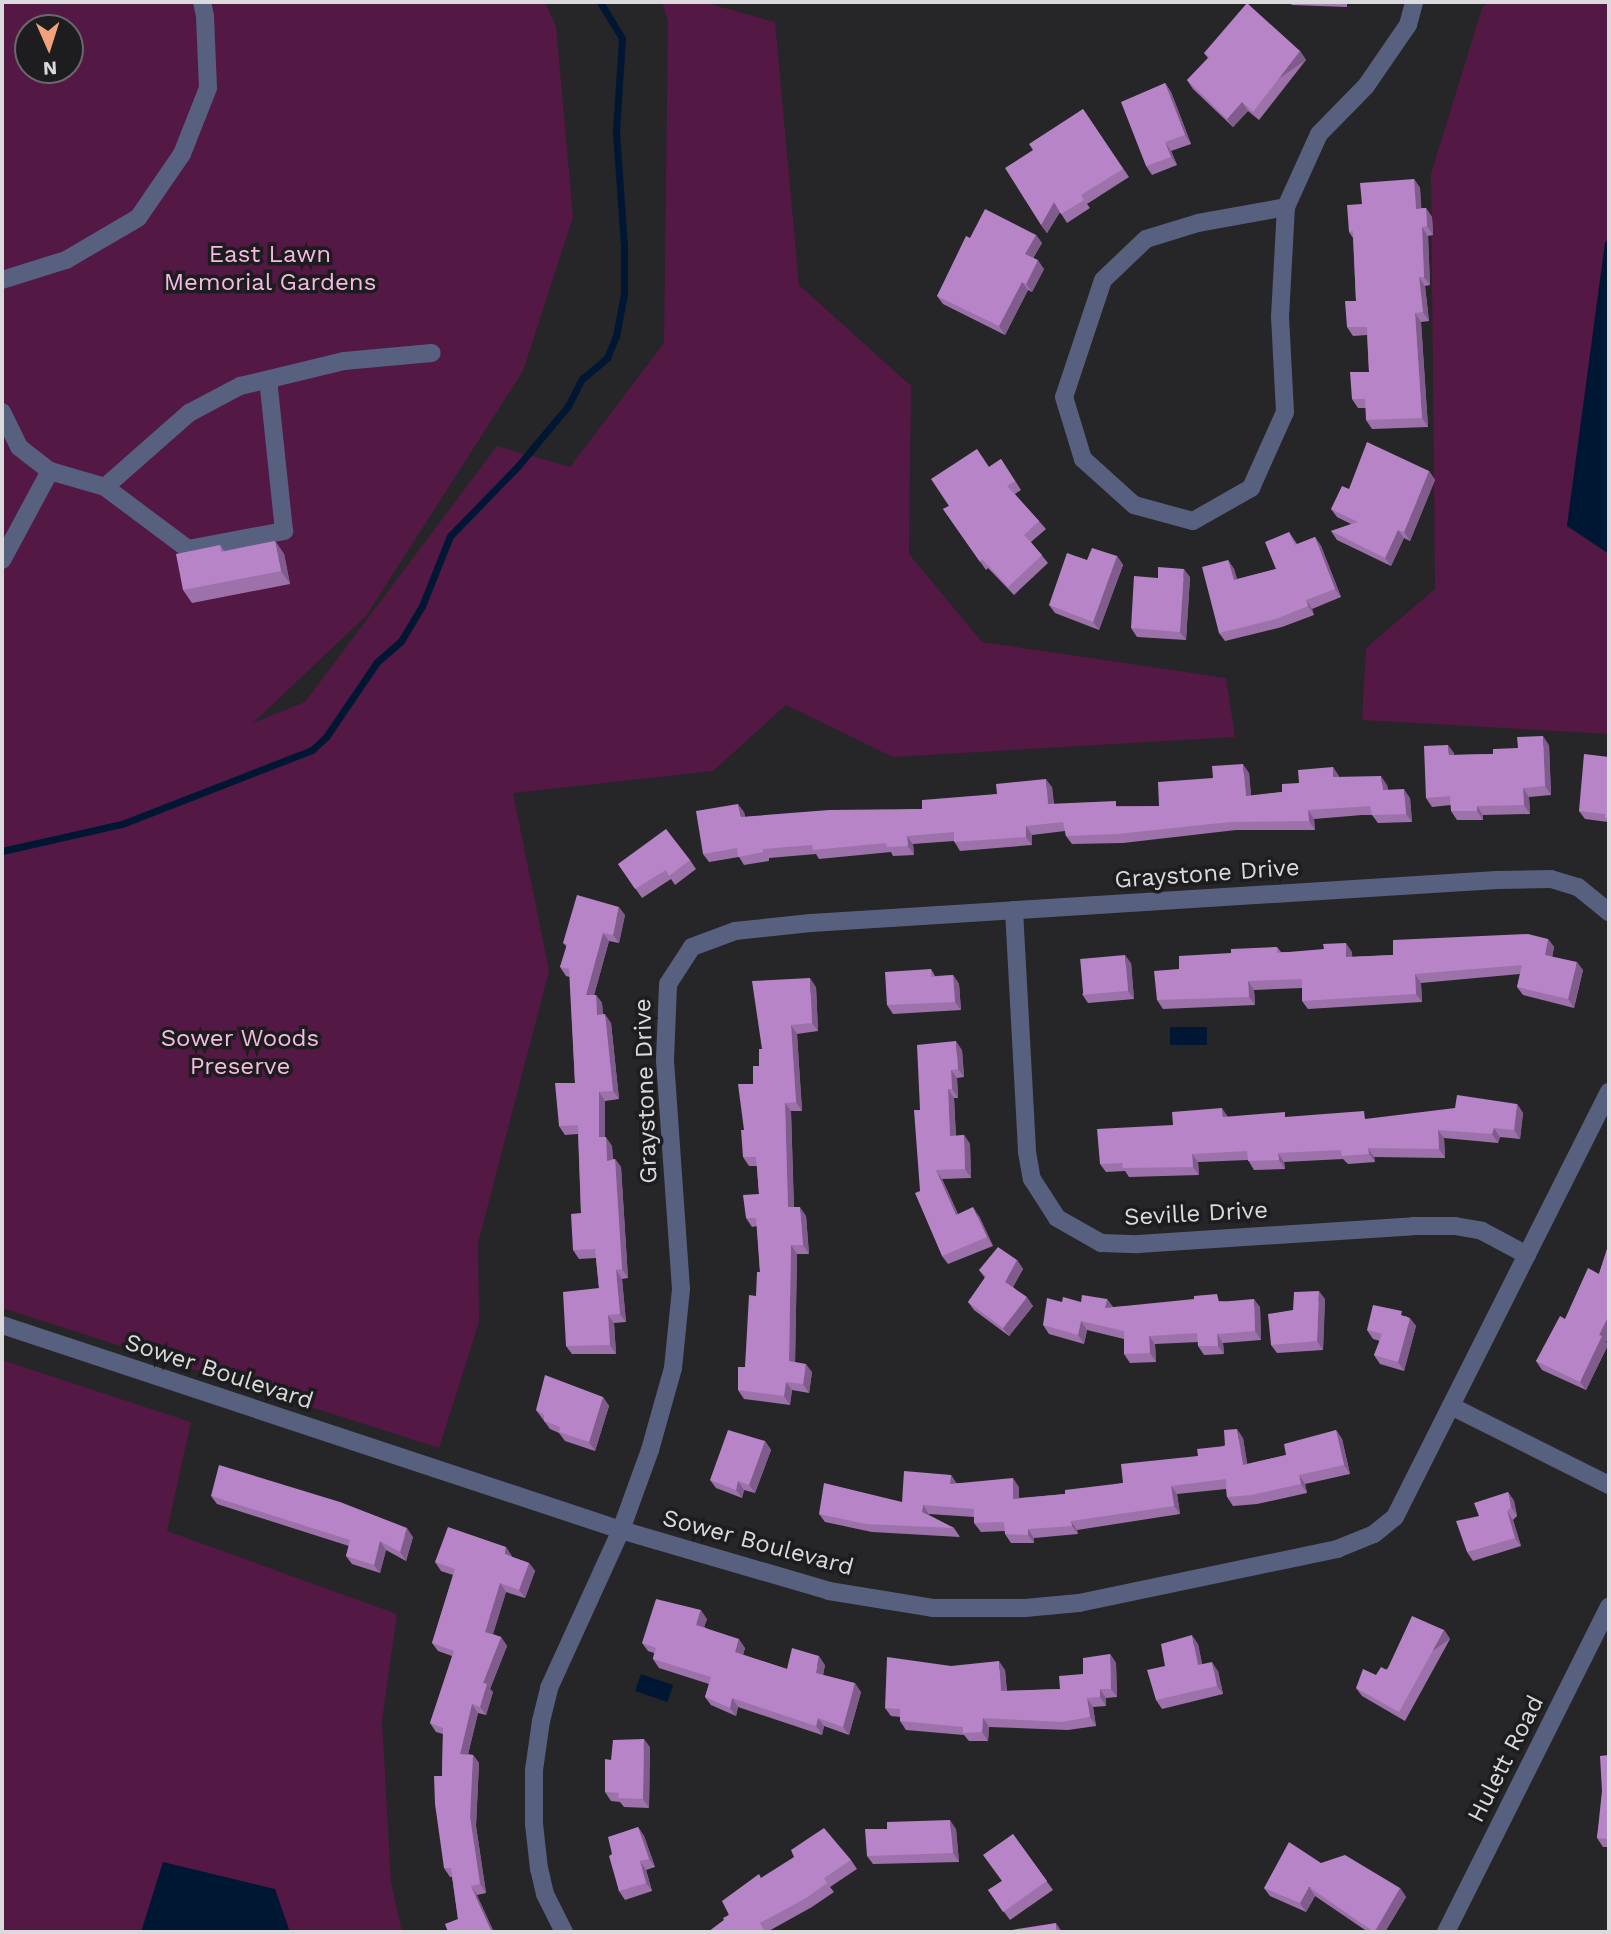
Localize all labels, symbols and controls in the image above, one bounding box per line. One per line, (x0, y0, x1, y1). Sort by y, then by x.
north arrow (14, 14, 84, 84)
text: N (42, 57, 58, 80)
park label: East Lawn Memorial Gardens (163, 241, 377, 297)
street label: Graystone Drive (1113, 853, 1301, 895)
street label: Graystone Drive (628, 998, 664, 1184)
park label: Sower Woods Preserve (160, 1025, 320, 1081)
street label: Seville Drive (1123, 1196, 1269, 1232)
street label: Sower Boulevard (121, 1328, 317, 1416)
street label: Sower Boulevard (659, 1504, 857, 1582)
street label: Hulett Road (1462, 1691, 1550, 1827)

